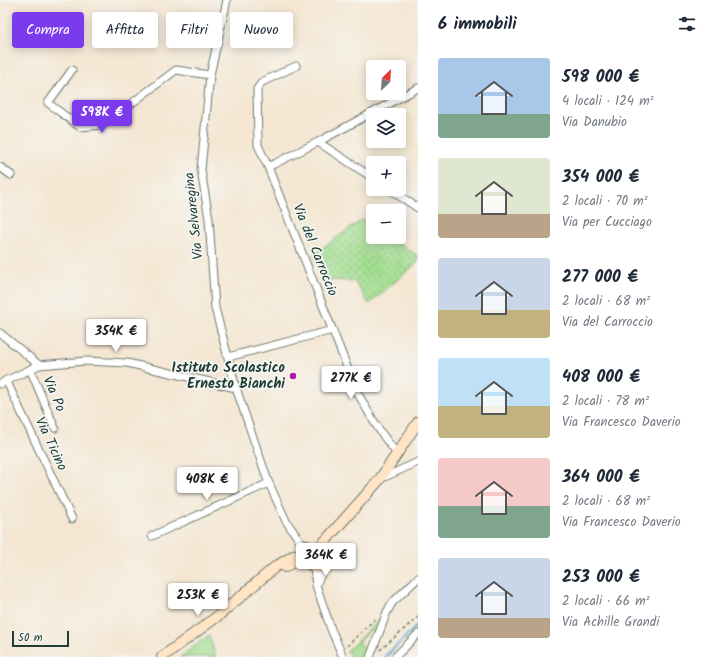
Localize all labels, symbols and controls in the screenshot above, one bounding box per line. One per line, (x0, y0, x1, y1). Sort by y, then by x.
text: 6 immobili (438, 11, 517, 38)
chip: Compra (12, 12, 84, 48)
chip: Affitta (92, 12, 158, 48)
chip: Filtri (166, 12, 222, 48)
chip: Nuovo (230, 12, 293, 48)
icon: filters (676, 13, 698, 35)
north arrow (366, 60, 406, 100)
map controls (366, 60, 406, 244)
text: 598 000 € (562, 64, 639, 91)
icon: home (470, 74, 518, 122)
text: 4 locali · 124 m² (562, 91, 653, 112)
pin: 598K € (69, 100, 135, 134)
text: 598K € (81, 102, 123, 123)
button: layers (366, 108, 406, 148)
text: Via Danubio (562, 112, 627, 133)
button: + (366, 156, 406, 196)
text: 354 000 € (562, 164, 639, 191)
street label: Via Selvaregina (178, 171, 210, 261)
icon: home (470, 174, 518, 222)
text: 2 locali · 70 m² (562, 191, 648, 212)
street label: Via del Carroccio (286, 200, 344, 300)
button: − (366, 204, 406, 244)
text: Via per Cucciago (562, 212, 652, 233)
text: 277 000 € (562, 264, 638, 291)
icon: home (470, 274, 518, 322)
text: 2 locali · 68 m² (562, 291, 650, 312)
text: Via del Carroccio (562, 312, 653, 333)
pin: 354K € (83, 319, 149, 353)
text: 354K € (95, 321, 137, 342)
place label: Istituto Scolastico Ernesto Bianchi (171, 357, 286, 395)
text: 408 000 € (562, 364, 640, 391)
pin: 277K € (318, 366, 384, 400)
text: 277K € (331, 368, 371, 389)
marker: Istituto Scolastico Ernesto Bianchi (288, 371, 298, 381)
street label: Via Po (37, 373, 71, 415)
icon: home (470, 374, 518, 422)
text: 2 locali · 78 m² (562, 391, 649, 412)
text: Via Francesco Daverio (562, 412, 681, 433)
street label: Via Ticino (29, 413, 73, 475)
text: 364 000 € (562, 464, 640, 491)
pin: 408K € (174, 467, 240, 501)
text: 408K € (186, 469, 228, 490)
icon: home (470, 474, 518, 522)
text: 2 locali · 68 m² (562, 491, 650, 512)
text: Via Francesco Daverio (562, 512, 681, 533)
pin: 364K € (293, 543, 359, 577)
text: 364K € (305, 545, 347, 566)
text: 253 000 € (562, 564, 640, 591)
icon: home (470, 574, 518, 622)
pin: 253K € (165, 583, 231, 617)
text: 253K € (177, 585, 219, 606)
text: 2 locali · 66 m² (562, 591, 650, 612)
text: Via Achille Grandi (562, 612, 659, 633)
scale bar (12, 629, 69, 648)
text: 50 m (18, 629, 43, 647)

